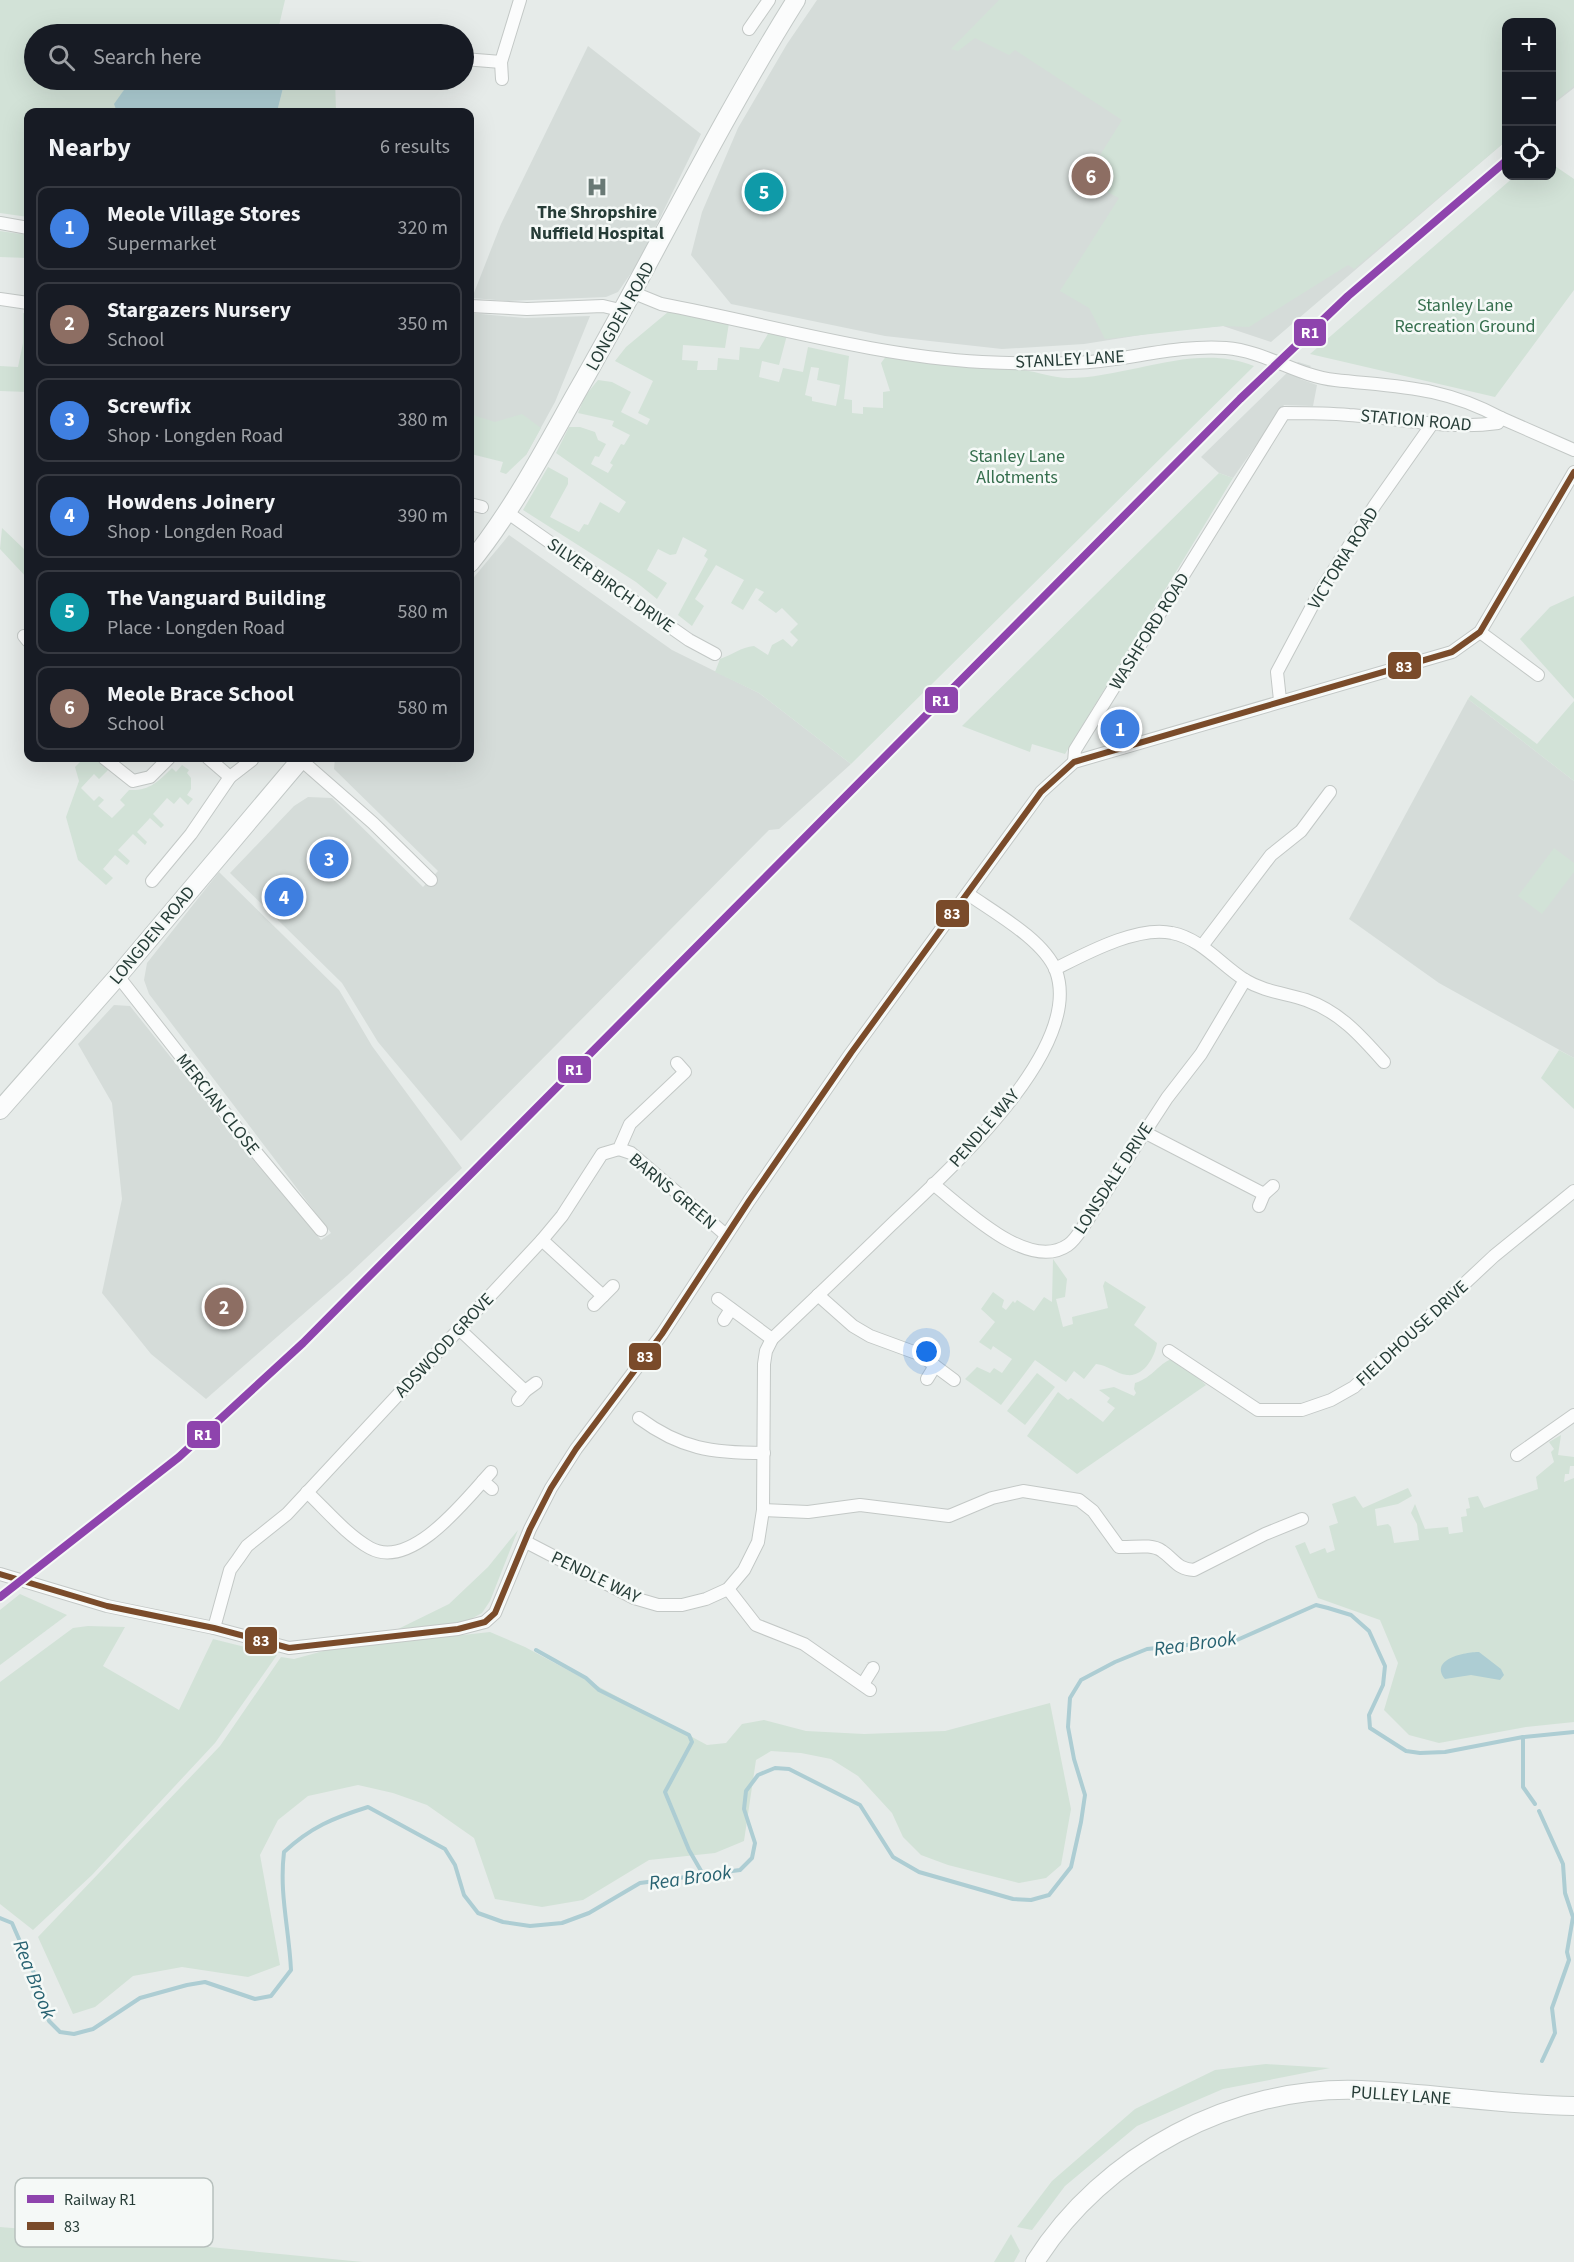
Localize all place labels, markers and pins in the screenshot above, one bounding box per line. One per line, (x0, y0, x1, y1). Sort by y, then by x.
pin: 6 (1072, 154, 1110, 198)
pin: 5 (744, 170, 783, 214)
hospital icon: The Shropshire Nuffield Hospital (585, 175, 609, 199)
place label: The Shropshire Nuffield Hospital (530, 200, 664, 246)
pin: 1 (1100, 706, 1140, 752)
pin: 3 (310, 836, 348, 882)
pin: 4 (264, 874, 304, 920)
pin: 2 (204, 1284, 244, 1330)

